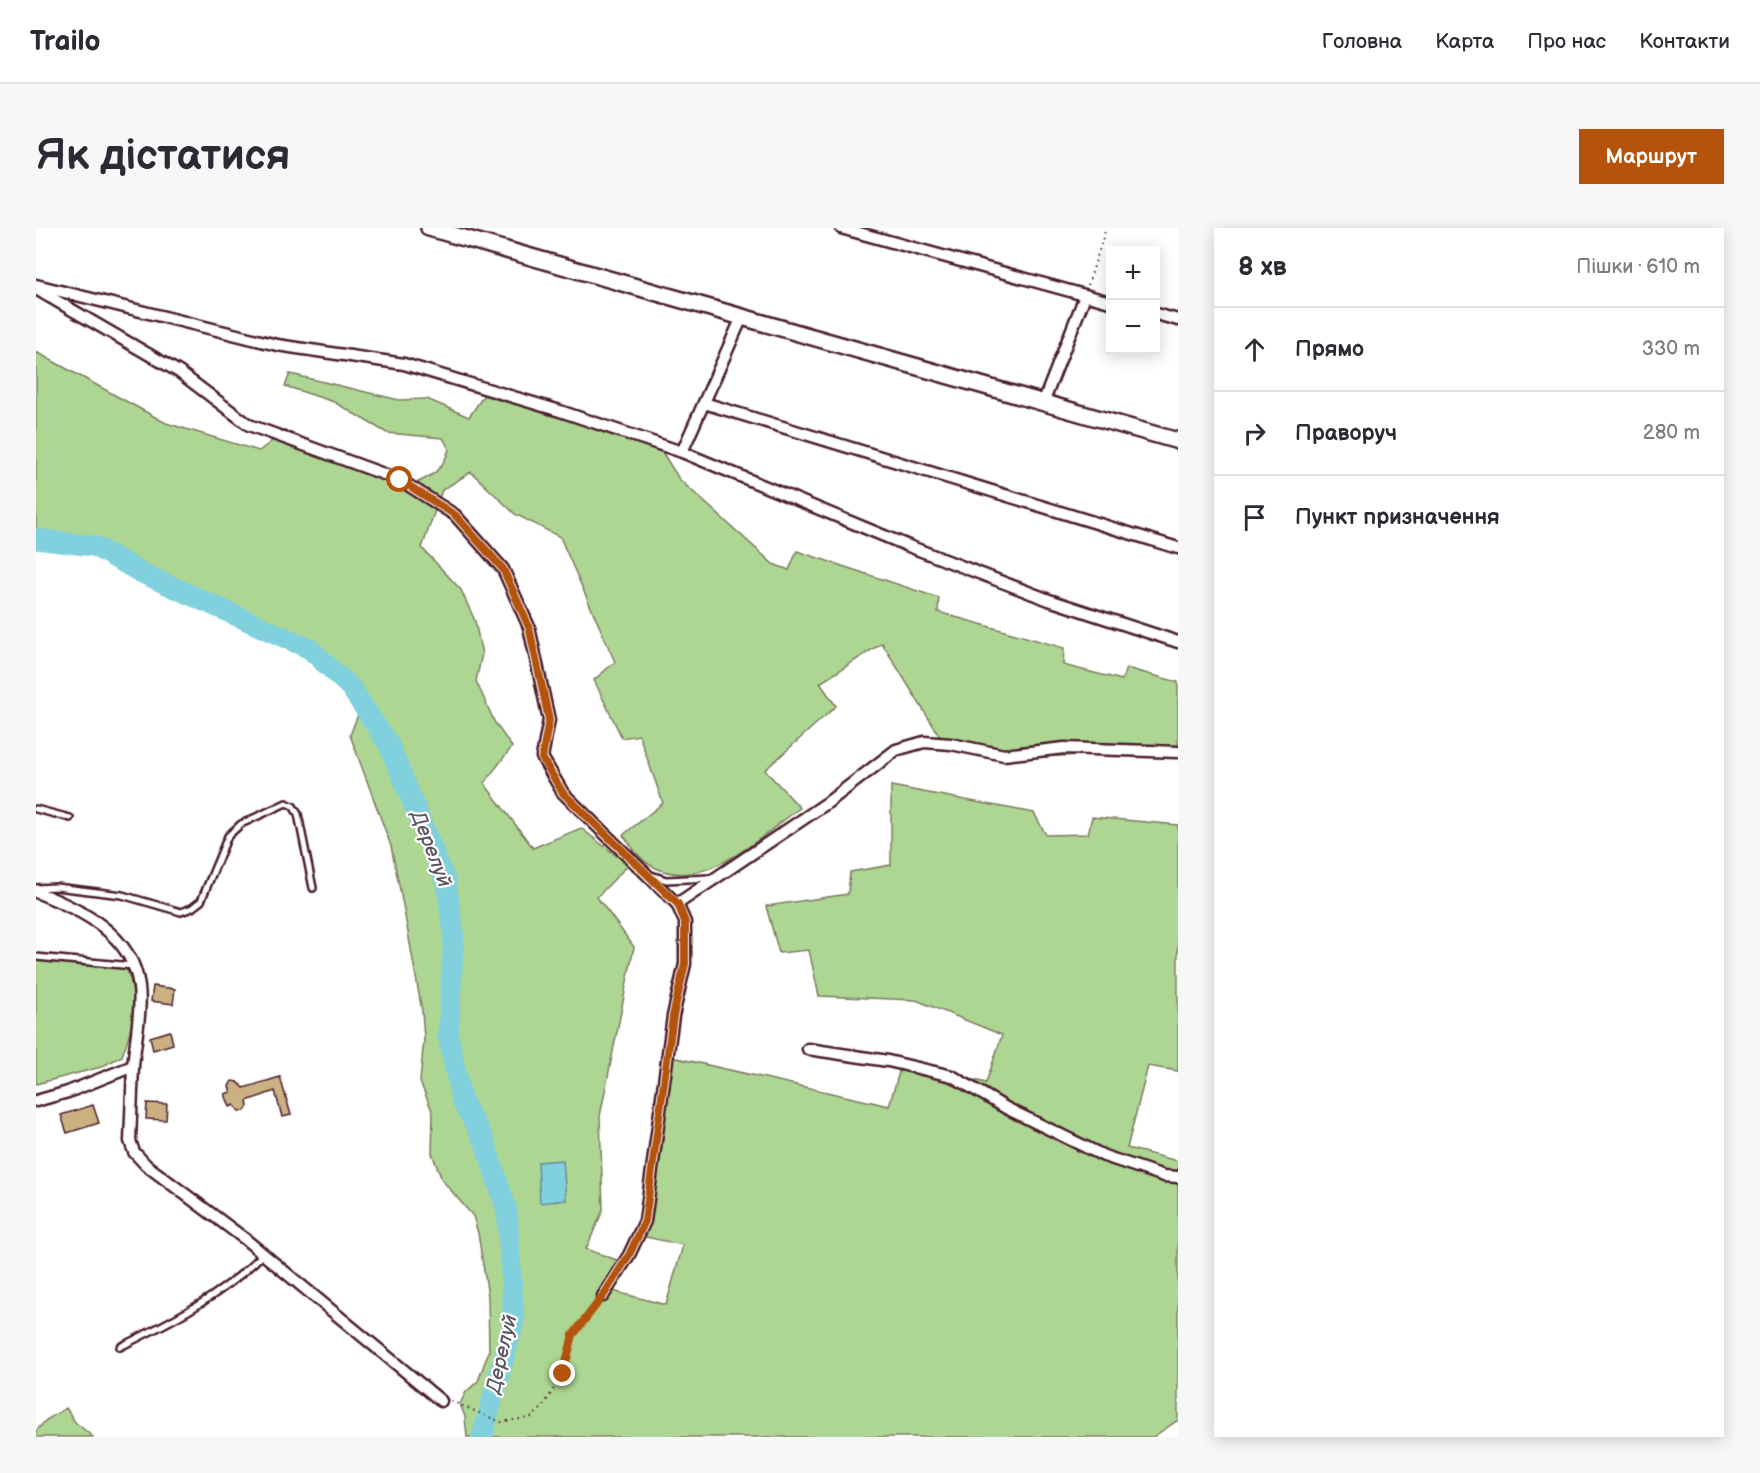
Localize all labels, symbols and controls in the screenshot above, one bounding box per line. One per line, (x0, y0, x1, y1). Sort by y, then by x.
text: Trailo (30, 25, 101, 58)
text: Головна (1322, 29, 1402, 54)
text: Карта (1435, 29, 1494, 54)
text: Про нас (1527, 29, 1606, 54)
text: Контакти (1639, 29, 1730, 54)
button: Маршрут (1579, 129, 1724, 184)
text: Як дістатися (36, 131, 290, 182)
map controls (1106, 246, 1160, 354)
button: + (1106, 246, 1160, 300)
text: 8 хв (1238, 252, 1287, 283)
text: Пішки · 610 m (1576, 255, 1700, 279)
button: − (1106, 300, 1160, 354)
icon: ahead (1238, 333, 1271, 366)
text: Прямо (1295, 336, 1364, 363)
text: 330 m (1642, 337, 1700, 361)
icon: right (1238, 417, 1271, 450)
text: Праворуч (1295, 420, 1397, 447)
text: 280 m (1643, 421, 1700, 445)
route start (386, 466, 412, 492)
icon: arrive (1238, 501, 1271, 534)
text: Пункт призначення (1295, 504, 1500, 531)
water label: Дерелуй (405, 806, 457, 891)
water label: Дерелуй (481, 1312, 523, 1397)
route end (549, 1360, 575, 1386)

